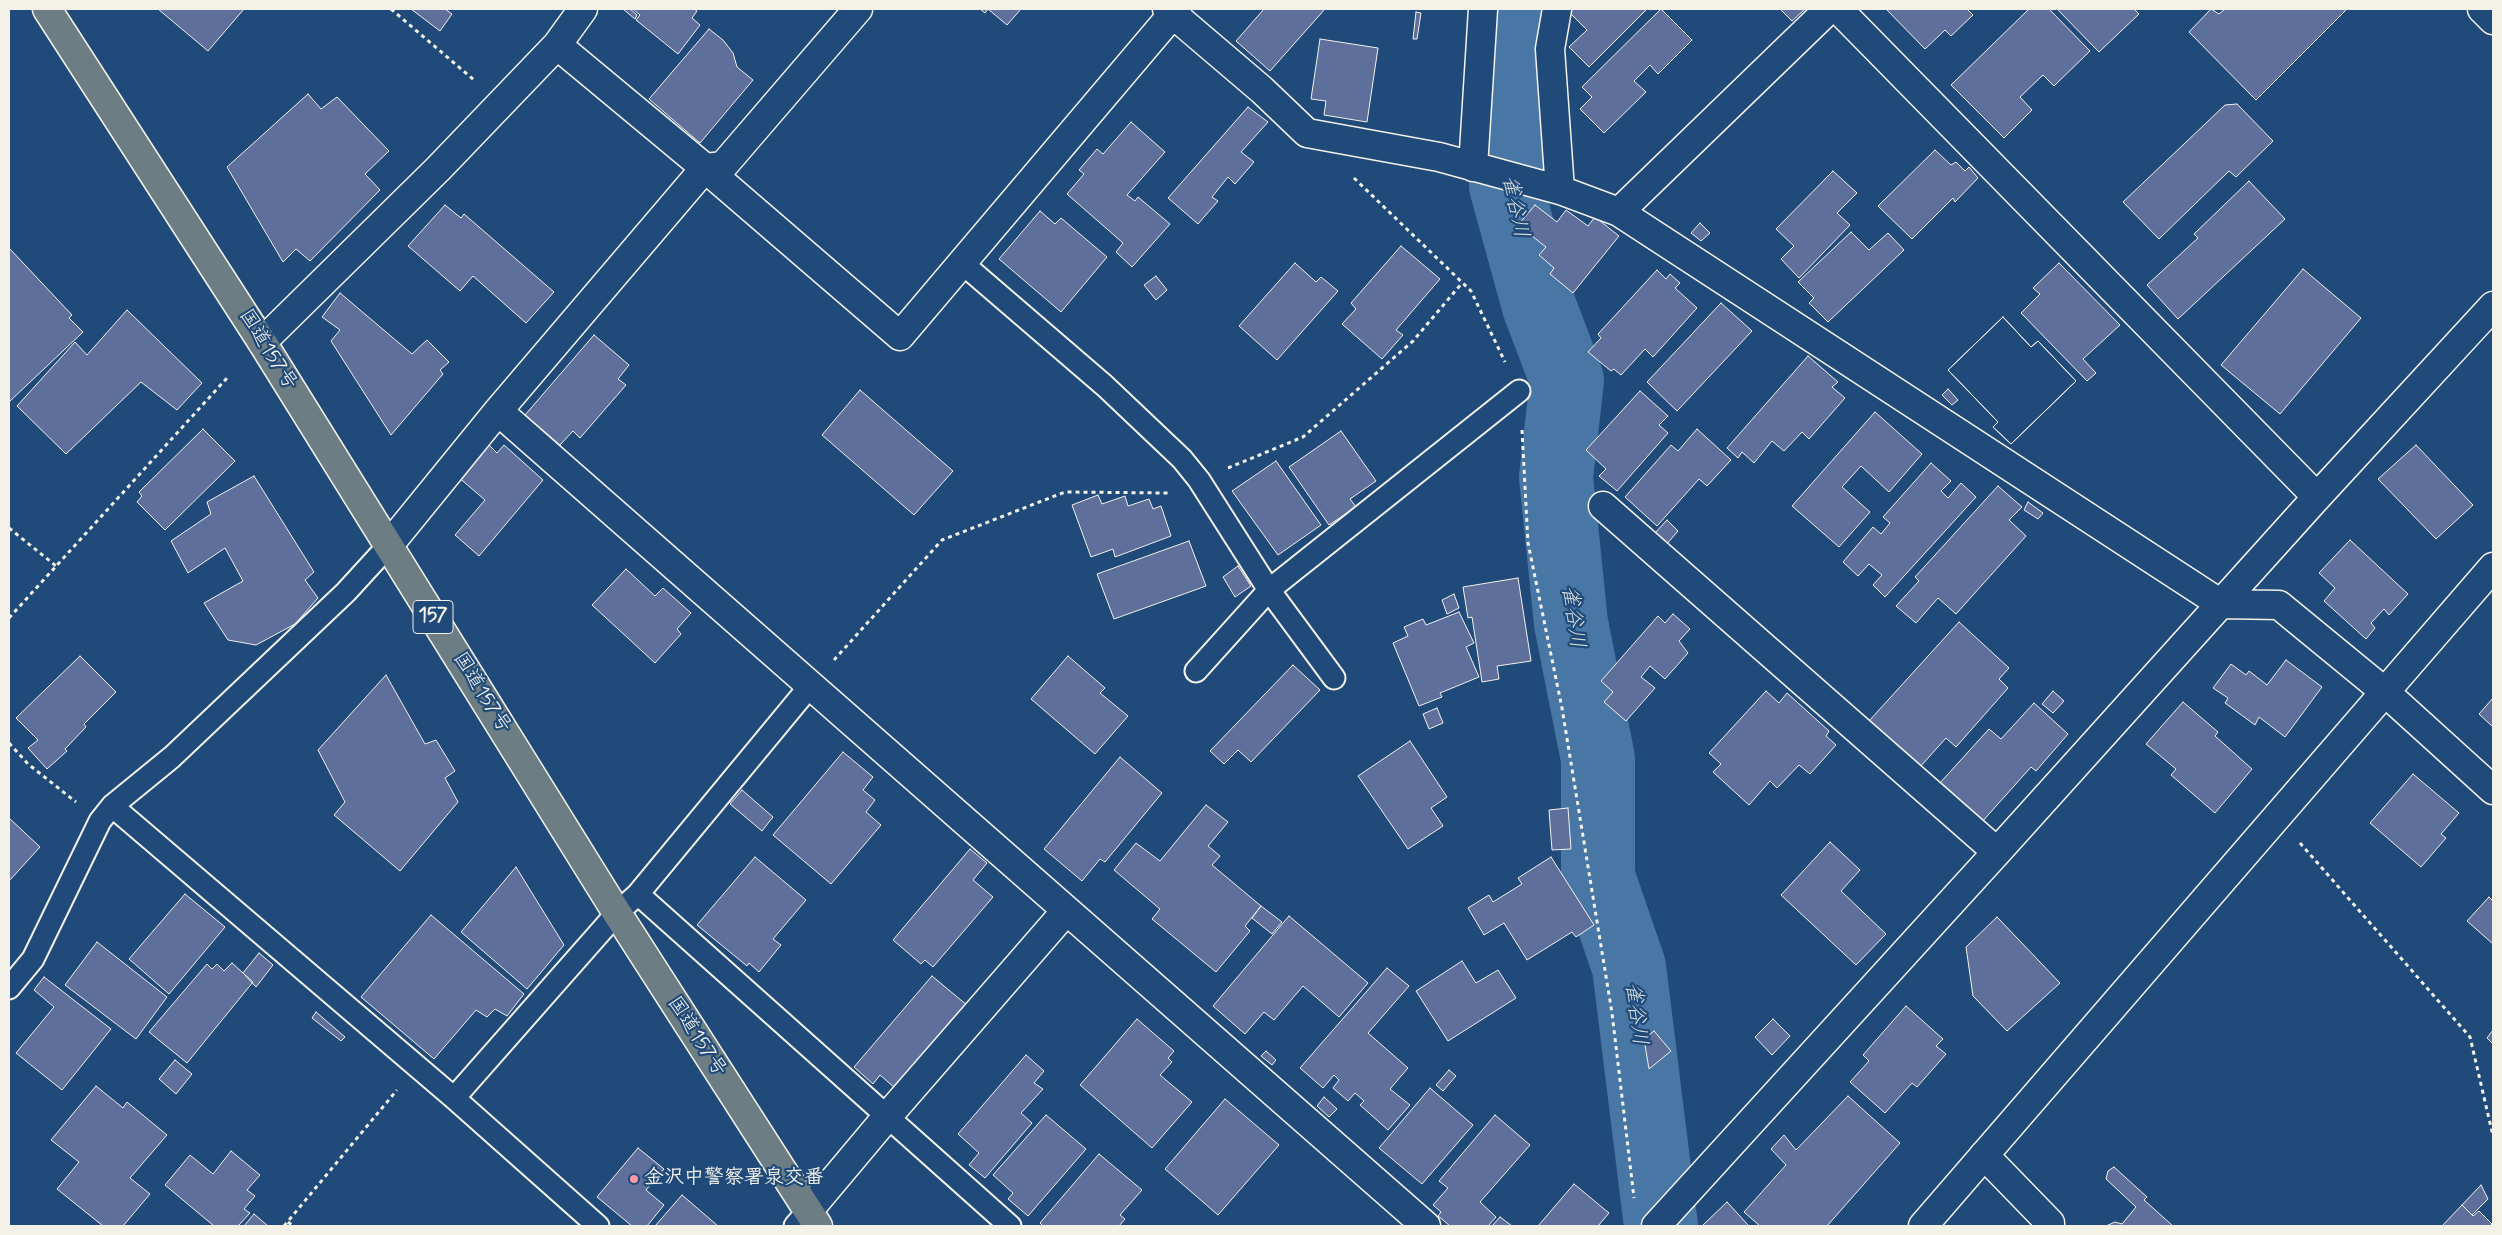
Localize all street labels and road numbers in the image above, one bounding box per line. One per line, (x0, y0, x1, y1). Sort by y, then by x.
street label: 国道157号 (233, 305, 301, 395)
road number: 157 (413, 600, 453, 634)
street label: 国道157号 (447, 648, 515, 738)
street label: 国道157号 (661, 992, 731, 1082)

